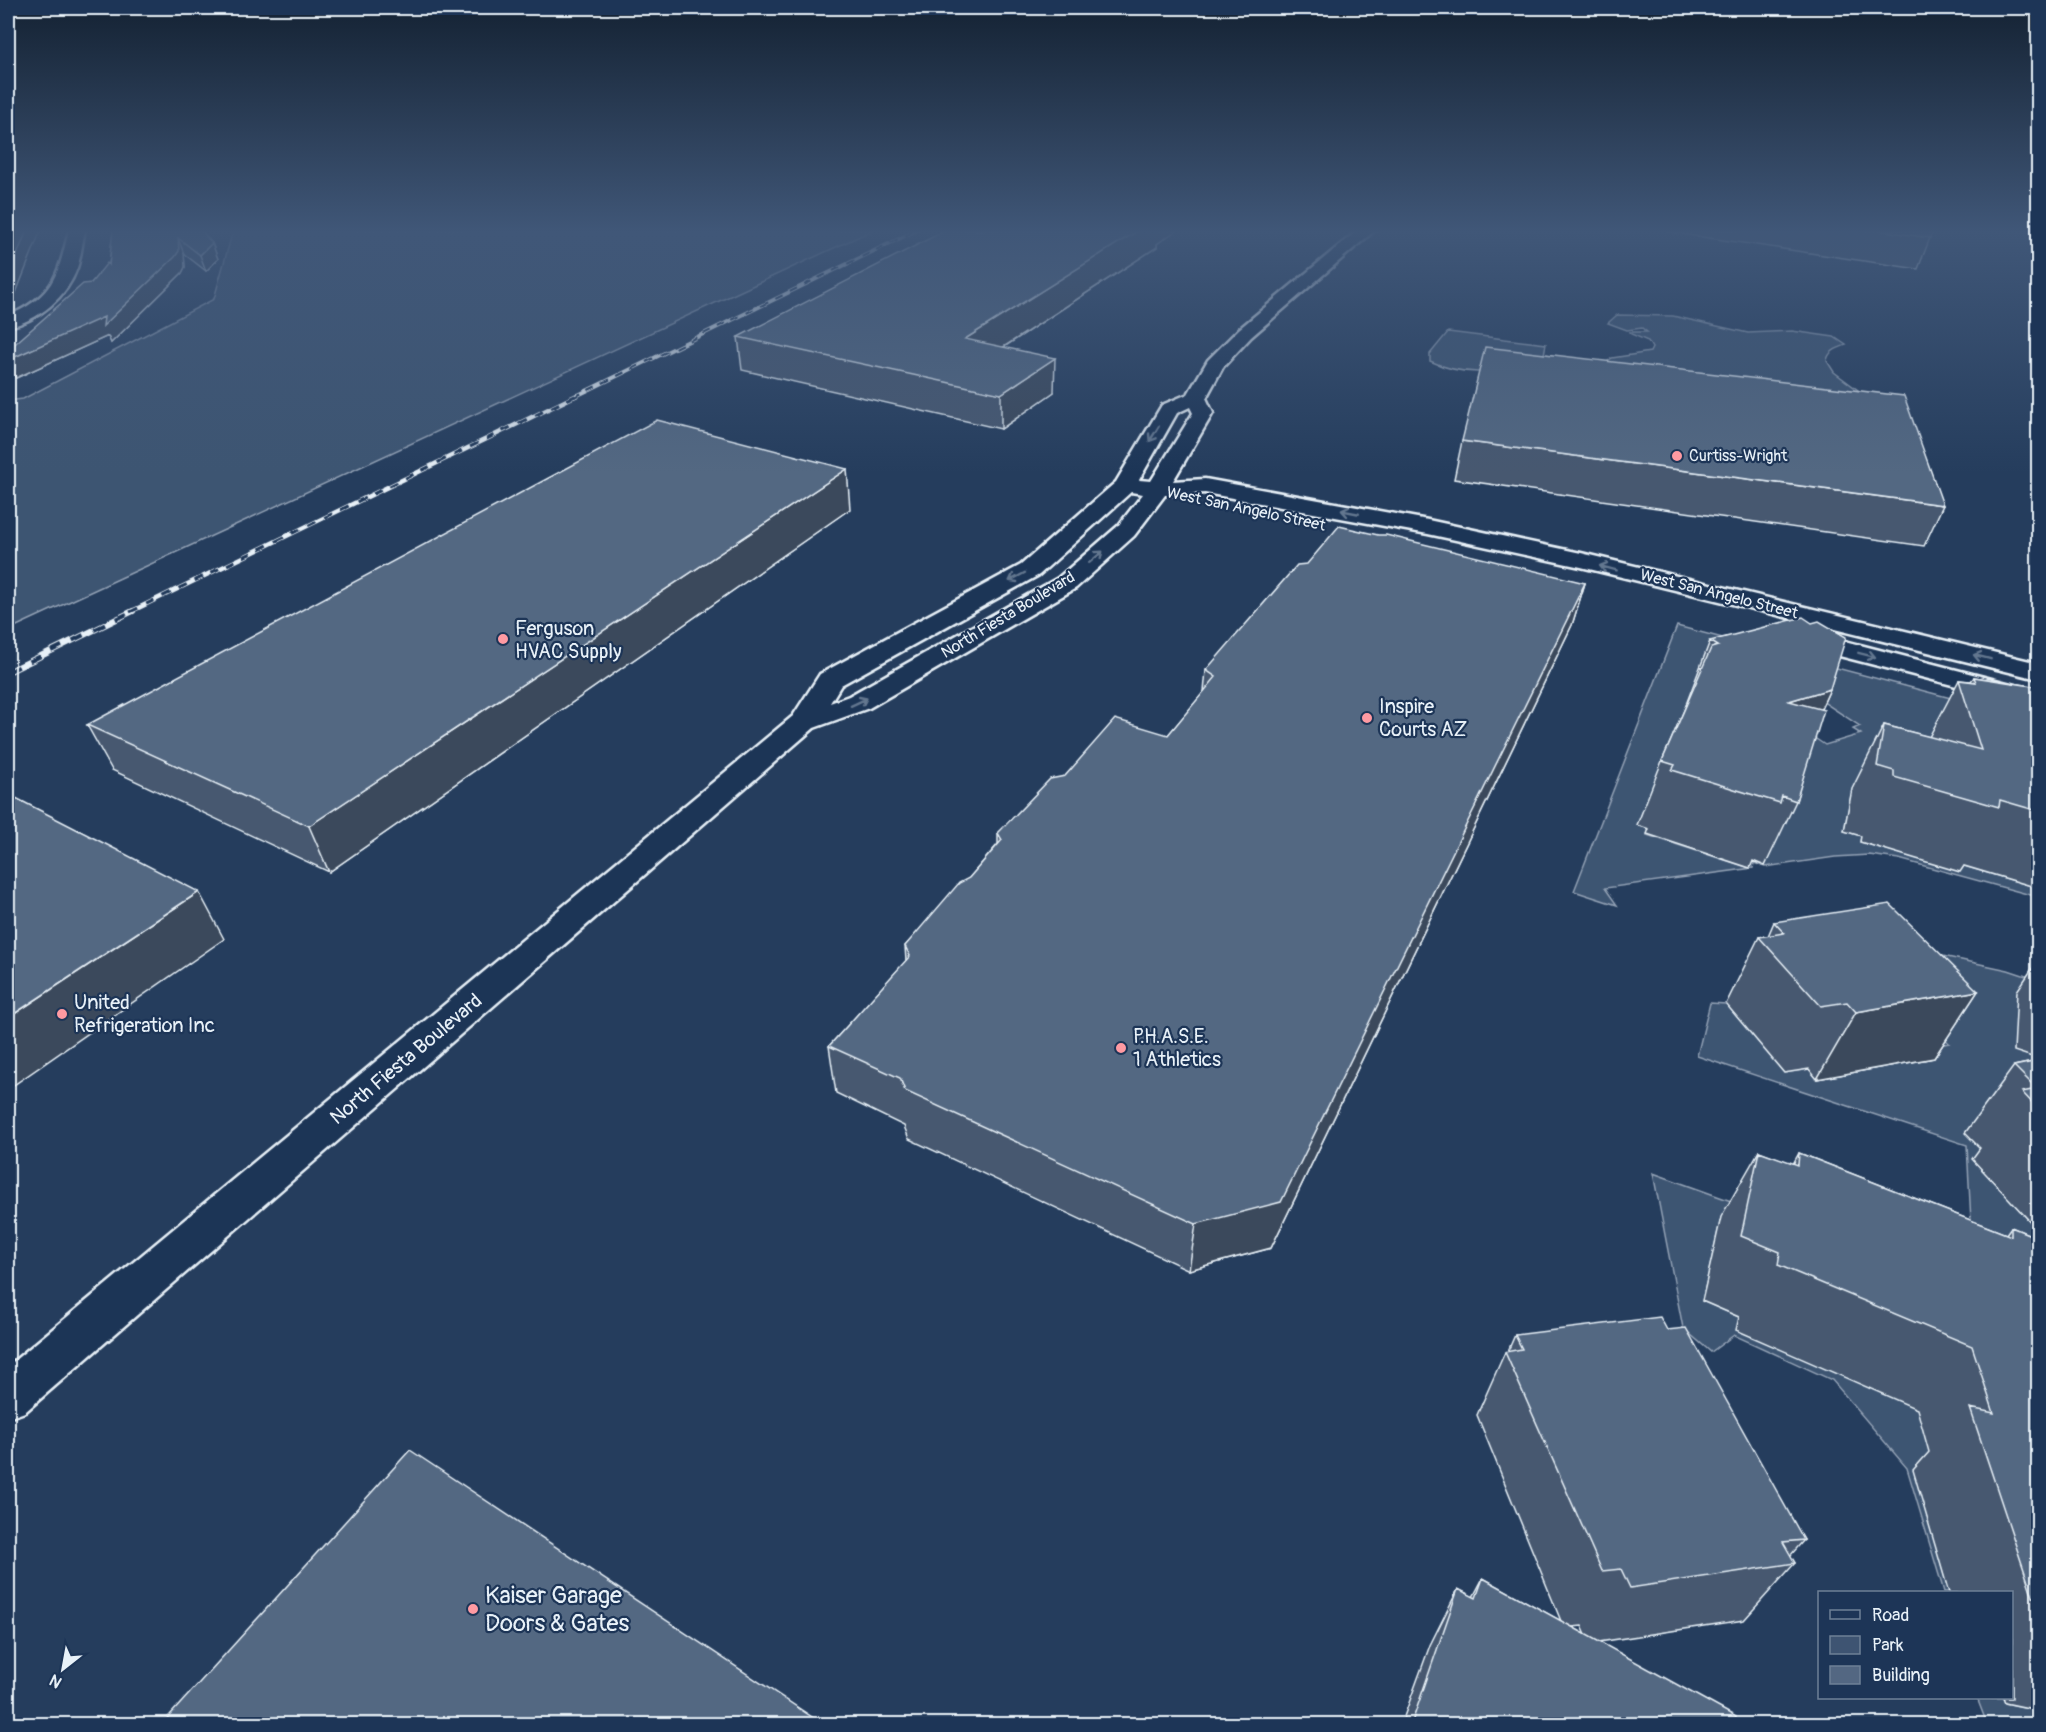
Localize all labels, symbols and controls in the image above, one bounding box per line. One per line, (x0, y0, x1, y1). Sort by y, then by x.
one-way arrow (1147, 425, 1159, 442)
place label: Curtiss-Wright (1689, 446, 1788, 466)
marker: Curtiss-Wright (1670, 449, 1684, 463)
street label: West San Angelo Street (1165, 482, 1328, 536)
one-way arrow (1341, 506, 1360, 517)
one-way arrow (1089, 550, 1104, 564)
one-way arrow (1599, 561, 1618, 573)
street label: West San Angelo Street (1638, 565, 1801, 623)
street label: North Fiesta Boulevard (937, 567, 1079, 663)
one-way arrow (1009, 572, 1027, 583)
place label: Ferguson HVAC Supply (515, 616, 622, 664)
marker: Ferguson HVAC Supply (496, 632, 510, 646)
one-way arrow (1858, 649, 1877, 661)
one-way arrow (1972, 651, 1991, 663)
place label: Inspire Courts AZ (1379, 694, 1468, 742)
one-way arrow (849, 695, 867, 707)
marker: Inspire Courts AZ (1360, 711, 1374, 725)
street label: North Fiesta Boulevard (325, 988, 487, 1130)
place label: United Refrigeration Inc (74, 990, 215, 1038)
marker: United Refrigeration Inc (55, 1007, 69, 1021)
place label: P.H.A.S.E. 1 Athletics (1133, 1024, 1221, 1072)
marker: P.H.A.S.E. 1 Athletics (1114, 1041, 1128, 1055)
place label: Kaiser Garage Doors & Gates (485, 1581, 629, 1638)
legend (1818, 1591, 2013, 1699)
marker: Kaiser Garage Doors & Gates (466, 1602, 480, 1616)
text: Road (1872, 1604, 1909, 1627)
text: Park (1872, 1634, 1904, 1657)
north arrow (33, 1639, 93, 1699)
text: Building (1872, 1664, 1930, 1687)
text: N (46, 1670, 66, 1692)

